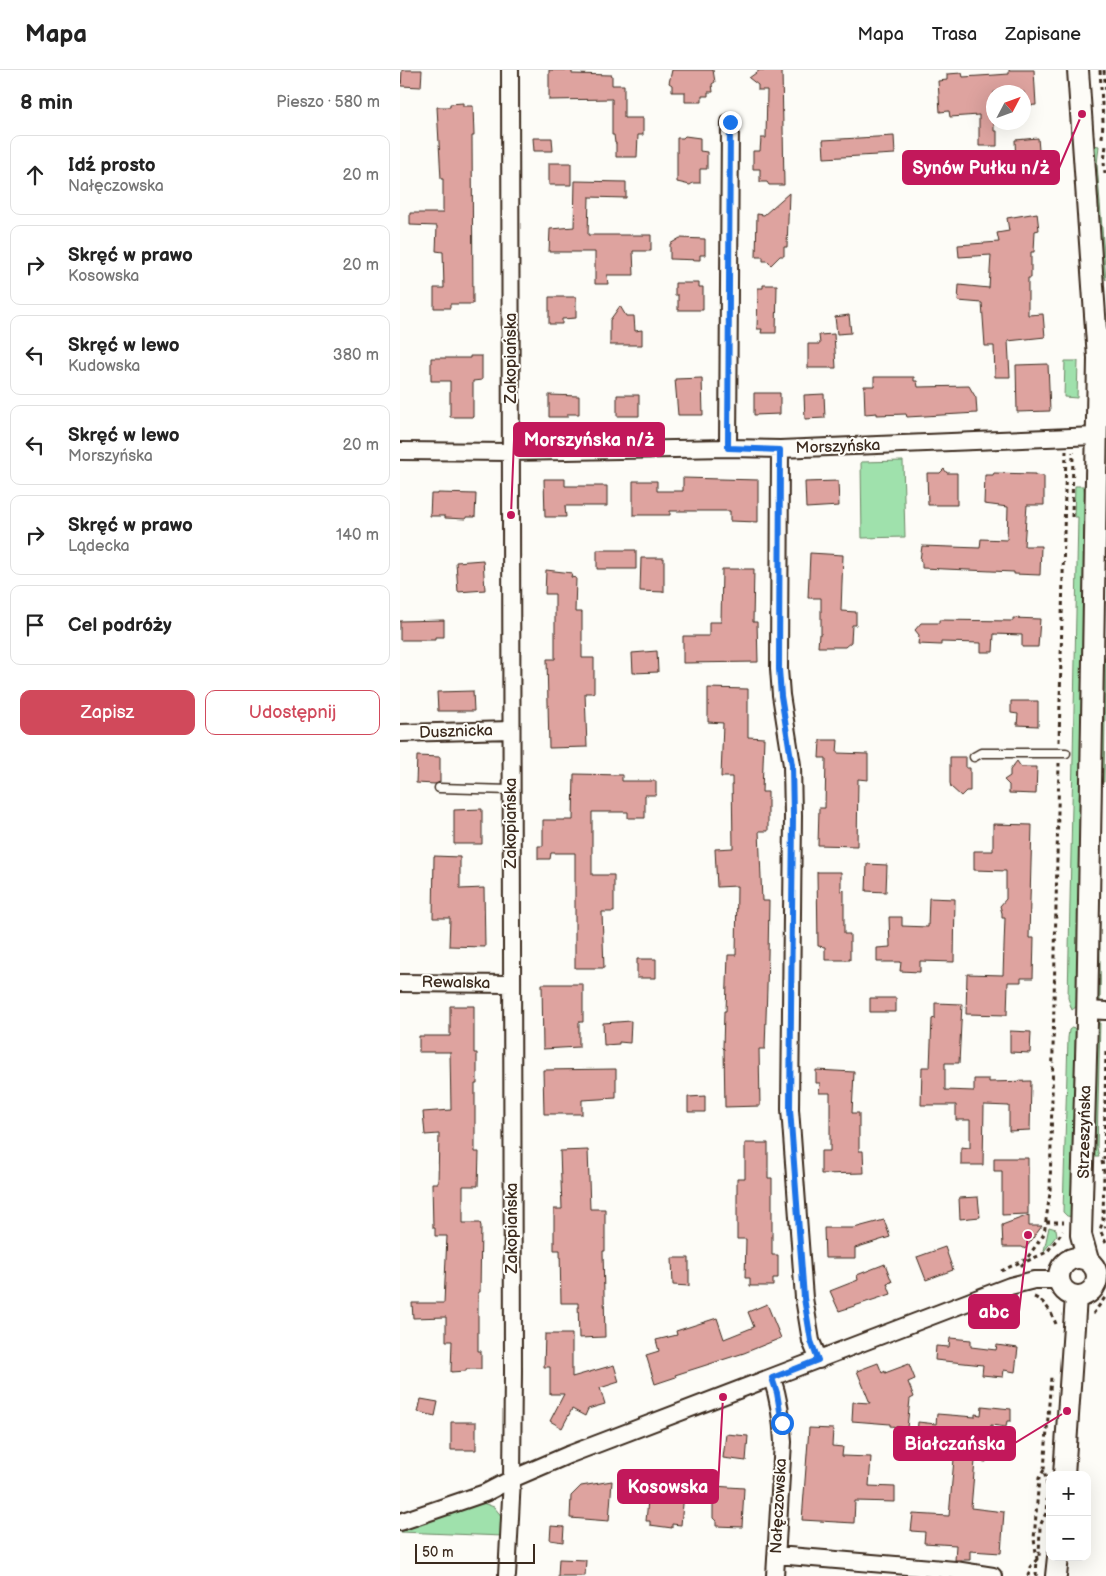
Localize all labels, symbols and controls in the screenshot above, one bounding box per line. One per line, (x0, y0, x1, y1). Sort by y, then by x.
text: Mapa (25, 20, 87, 49)
text: Mapa (857, 24, 904, 45)
text: Trasa (932, 24, 977, 45)
text: Zapisane (1005, 24, 1081, 45)
north arrow (986, 85, 1031, 130)
text: 8 min (20, 90, 73, 115)
text: Pieszo · 580 m (276, 93, 380, 112)
route end (719, 111, 742, 134)
callout: Synów Pułku n/ż (903, 151, 1059, 184)
text: Idź prosto (68, 154, 156, 177)
text: Synów Pułku n/ż (913, 158, 1050, 179)
icon: ahead (21, 161, 49, 189)
text: 20 m (343, 166, 379, 185)
text: Nałęczowska (68, 177, 164, 196)
text: Skręć w prawo (68, 244, 193, 267)
icon: right (21, 251, 49, 279)
text: 20 m (343, 256, 379, 275)
text: Kosowska (68, 267, 139, 286)
street label: Zakopiańska (502, 313, 521, 404)
text: Skręć w lewo (68, 334, 180, 357)
icon: left (21, 341, 49, 369)
text: 380 m (333, 346, 379, 365)
text: Kudowska (68, 357, 140, 376)
callout: Morszyńska n/ż (514, 423, 664, 456)
text: Skręć w lewo (68, 424, 180, 447)
text: Morszyńska n/ż (524, 430, 655, 451)
icon: left (21, 431, 49, 459)
text: 20 m (343, 436, 379, 455)
street label: Morszyńska (795, 436, 881, 458)
text: Morszyńska (68, 447, 153, 466)
text: Skręć w prawo (68, 514, 193, 537)
icon: right (21, 521, 49, 549)
text: 140 m (336, 526, 379, 545)
text: Lądecka (68, 537, 130, 556)
icon: arrive (21, 611, 49, 639)
text: Cel podróży (68, 614, 172, 637)
button: Zapisz (20, 690, 195, 735)
button: Udostępnij (205, 690, 380, 735)
street label: Dusznicka (419, 721, 493, 743)
street label: Zakopiańska (502, 778, 521, 869)
street label: Rewalska (422, 973, 490, 993)
street label: Strzeszyńska (1075, 1085, 1095, 1179)
street label: Zakopiańska (503, 1183, 522, 1274)
callout: abc (969, 1295, 1019, 1328)
text: abc (979, 1302, 1010, 1323)
route start (771, 1412, 794, 1435)
callout: Białczańska (894, 1427, 1015, 1460)
text: Białczańska (904, 1434, 1006, 1455)
street label: Nałęczowska (767, 1458, 791, 1554)
callout: Kosowska (618, 1470, 718, 1503)
map controls (1046, 1471, 1091, 1561)
button: + (1046, 1471, 1091, 1516)
text: Kosowska (628, 1477, 708, 1498)
button: − (1046, 1516, 1091, 1561)
scale bar (415, 1541, 535, 1564)
text: 50 m (422, 1544, 454, 1561)

